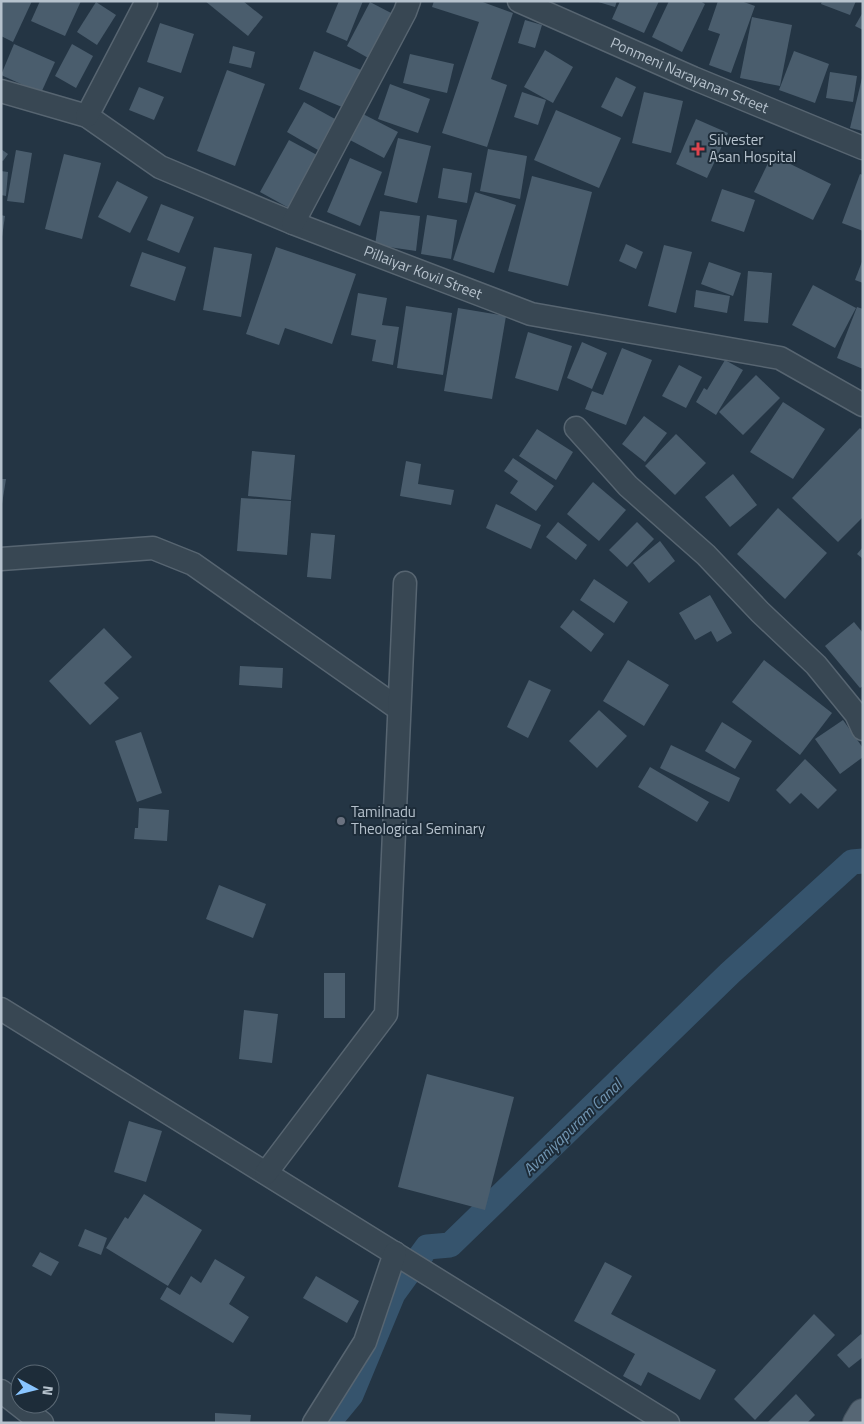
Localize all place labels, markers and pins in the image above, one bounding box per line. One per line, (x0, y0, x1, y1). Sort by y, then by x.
place label: Silvester Asan Hospital (709, 128, 796, 168)
marker: Silvester Asan Hospital (691, 142, 705, 156)
place label: Tamilnadu Theological Seminary (351, 800, 485, 840)
marker: Tamilnadu Theological Seminary (335, 815, 347, 827)

